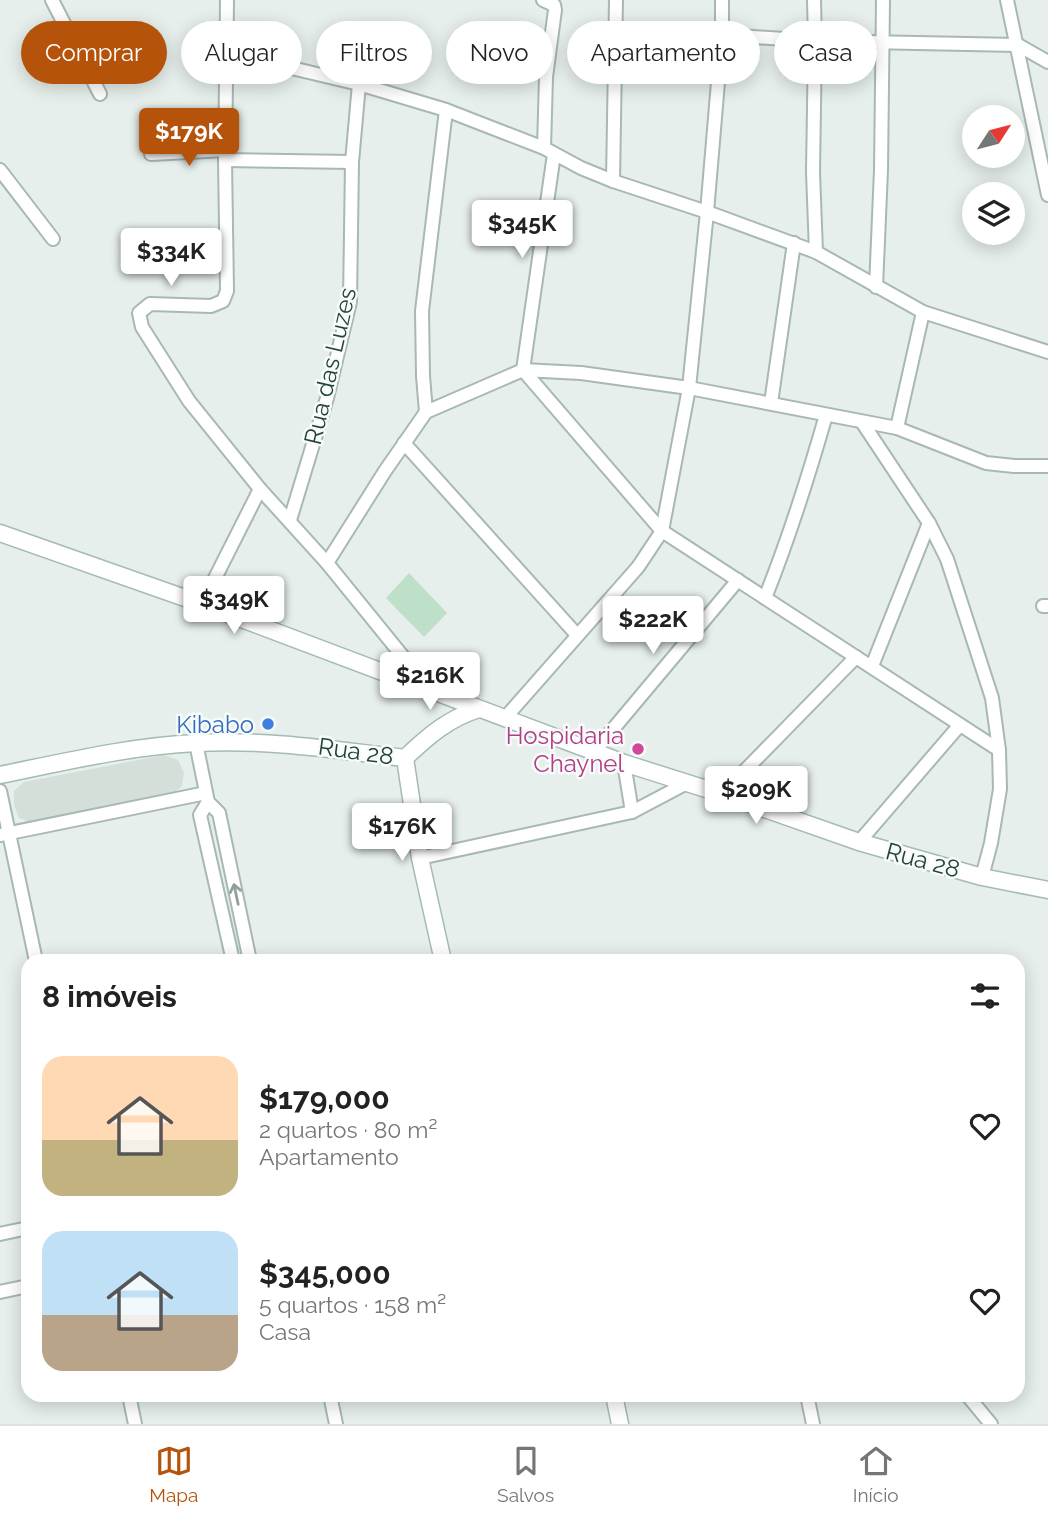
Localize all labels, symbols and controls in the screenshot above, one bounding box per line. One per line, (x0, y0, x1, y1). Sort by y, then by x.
chip: Comprar (21, 21, 167, 84)
chip: Alugar (181, 21, 302, 84)
chip: Filtros (316, 21, 432, 84)
chip: Novo (446, 21, 553, 84)
chip: Apartamento (567, 21, 760, 84)
chip: Casa (774, 21, 877, 84)
north arrow (962, 105, 1026, 168)
map controls (962, 105, 1025, 245)
pin: $179K (140, 108, 238, 168)
text: $179K (155, 117, 223, 144)
button: layers (962, 182, 1025, 245)
pin: $345K (473, 201, 571, 260)
text: $345K (488, 209, 556, 236)
pin: $334K (122, 229, 220, 288)
text: $334K (137, 237, 205, 264)
street label: Rua das Luzes (298, 285, 362, 447)
pin: $349K (185, 576, 283, 636)
text: $349K (199, 585, 269, 612)
pin: $222K (604, 596, 702, 656)
text: $222K (619, 605, 687, 632)
pin: $216K (381, 652, 479, 712)
text: $216K (396, 661, 464, 688)
place label: Kibabo (176, 710, 254, 739)
marker: Kibabo (260, 716, 276, 732)
place label: Hospidaria Chaynel (506, 721, 624, 778)
street label: Rua 28 (317, 731, 395, 771)
marker: Hospidaria Chaynel (630, 741, 646, 757)
pin: $209K (707, 766, 805, 826)
text: $209K (721, 775, 791, 802)
pin: $176K (353, 804, 451, 863)
text: $176K (368, 812, 436, 839)
street label: Rua 28 (883, 836, 963, 884)
one-way arrow (228, 883, 242, 906)
icon: filters (966, 977, 1004, 1015)
text: 8 imóveis (42, 979, 177, 1014)
text: $179,000 (259, 1081, 390, 1116)
icon: home (98, 1084, 182, 1168)
icon: heart (966, 1107, 1004, 1145)
text: 2 quartos · 80 m² (259, 1116, 437, 1143)
text: Apartamento (259, 1143, 399, 1170)
text: $345,000 (259, 1256, 391, 1291)
icon: home (98, 1259, 182, 1343)
icon: heart (966, 1282, 1004, 1320)
text: 5 quartos · 158 m² (259, 1291, 446, 1318)
text: Casa (259, 1318, 311, 1345)
tab: Mapa (149, 1442, 198, 1506)
tab: Salvos (497, 1442, 554, 1506)
tab: Início (853, 1442, 899, 1506)

